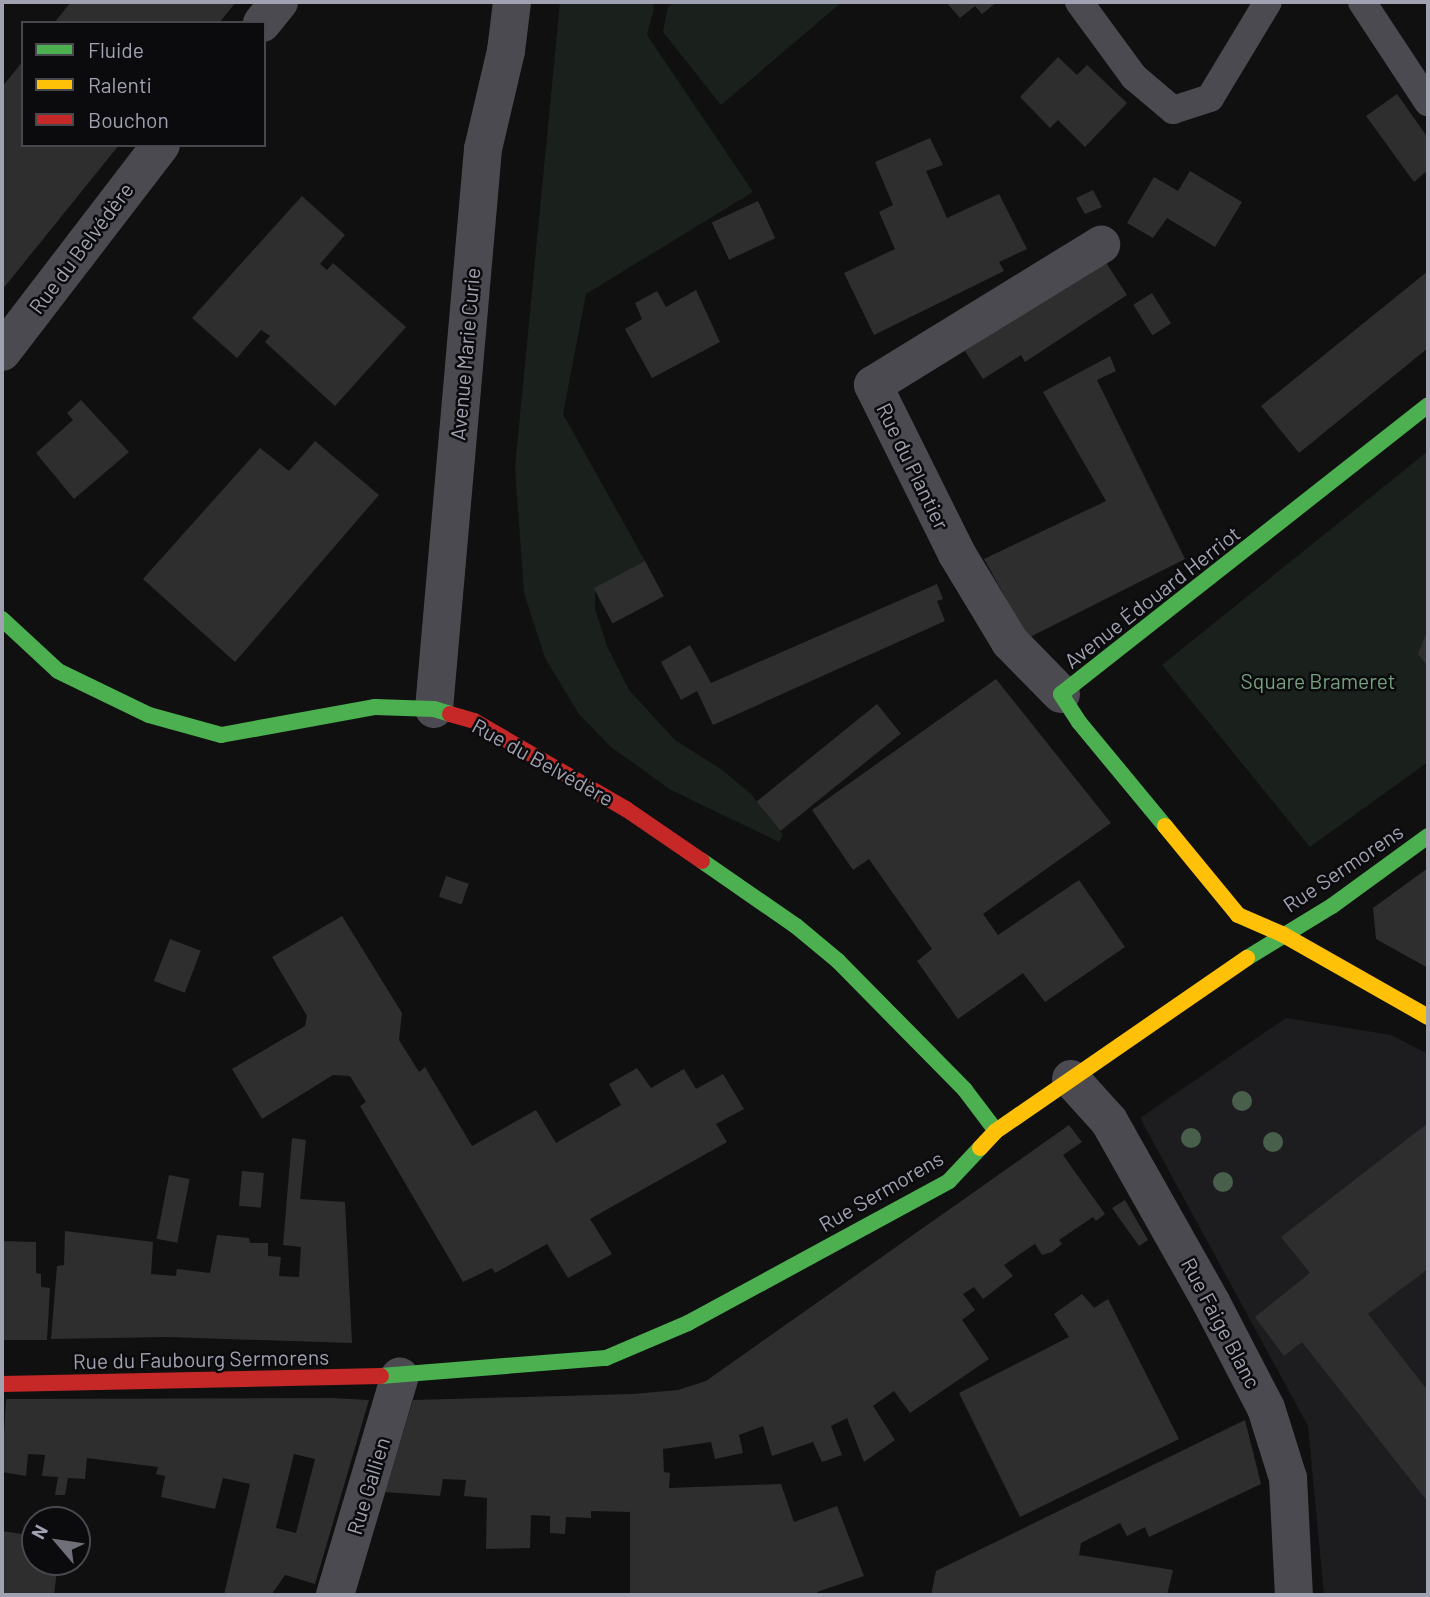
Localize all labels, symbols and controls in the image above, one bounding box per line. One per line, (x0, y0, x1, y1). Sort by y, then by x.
legend (21, 21, 266, 147)
text: Fluide (88, 37, 144, 62)
text: Ralenti (88, 72, 152, 97)
text: Bouchon (88, 107, 169, 132)
street label: Rue du Belvédère (23, 177, 139, 319)
street label: Avenue Marie Curie (445, 267, 485, 441)
street label: Rue du Plantier (872, 399, 954, 533)
street label: Avenue Édouard Herriot (1059, 520, 1245, 674)
park label: Square Brameret (1241, 668, 1395, 694)
street label: Rue du Belvédère (468, 713, 618, 811)
street label: Rue Sermorens (1278, 819, 1408, 917)
street label: Rue Sermorens (814, 1145, 948, 1237)
street label: Rue Faige Blanc (1176, 1253, 1266, 1393)
street label: Rue du Faubourg Sermorens (73, 1344, 329, 1374)
street label: Rue Gallien (341, 1434, 395, 1538)
north arrow (21, 1506, 91, 1576)
text: N (26, 1520, 52, 1543)

